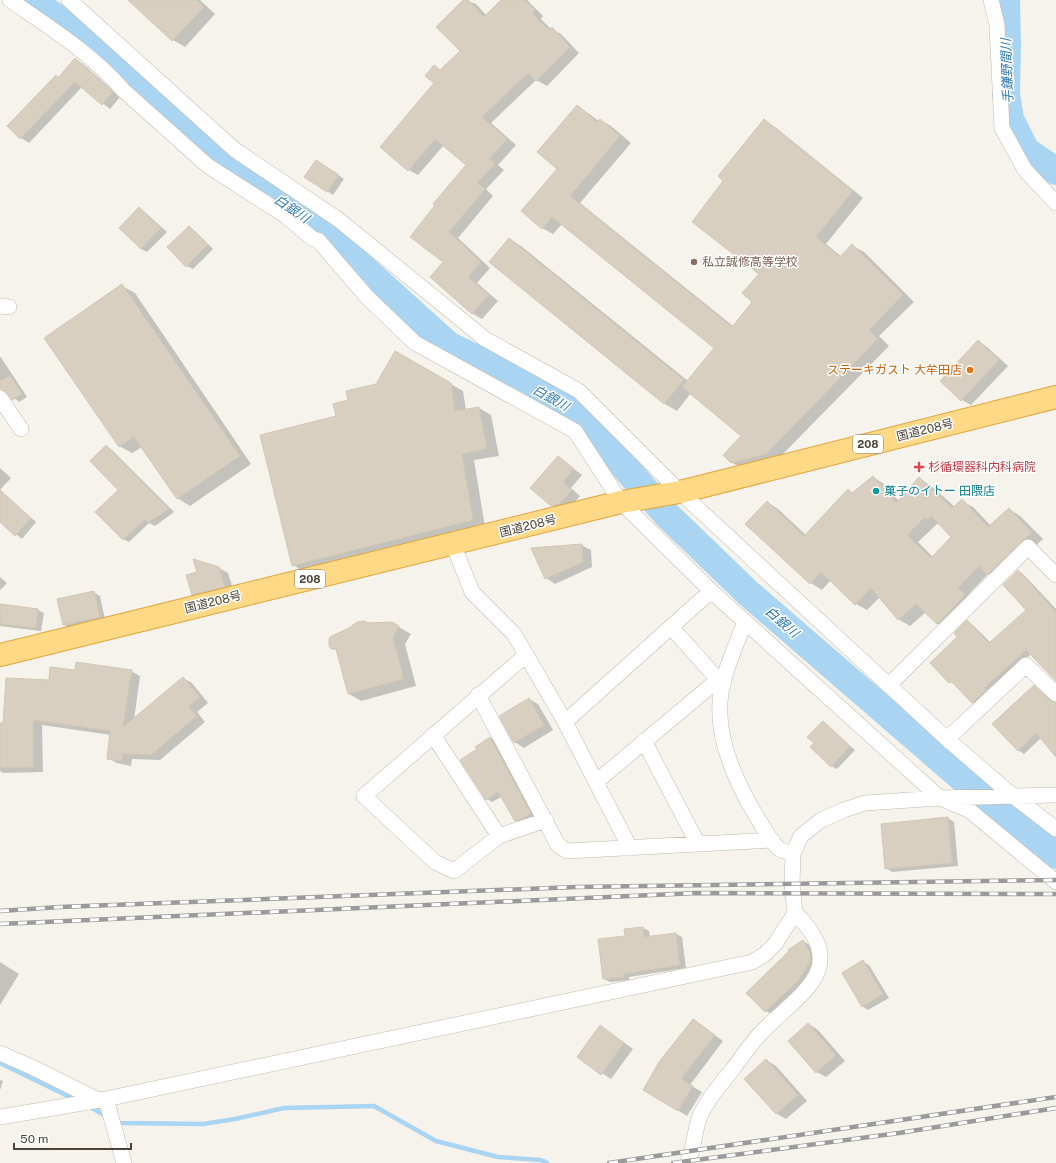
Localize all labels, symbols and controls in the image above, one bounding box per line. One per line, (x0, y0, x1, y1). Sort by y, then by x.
water label: 手鎌野間川 (998, 36, 1016, 104)
water label: 白銀川 (272, 192, 314, 227)
place label: 私立誠修高等学校 (702, 255, 798, 269)
marker: 私立誠修高等学校 (689, 257, 699, 267)
place label: ステーキガスト 大牟田店 (827, 363, 962, 377)
marker: ステーキガスト 大牟田店 (965, 365, 975, 375)
water label: 白銀川 (530, 382, 573, 415)
street label: 国道208号 (895, 416, 955, 444)
road number: 208 (853, 435, 883, 453)
place label: 杉循環器科内科病院 (928, 460, 1036, 474)
marker: 杉循環器科内科病院 (913, 461, 925, 473)
place label: 菓子のイトー 田隈店 (884, 484, 995, 498)
marker: 菓子のイトー 田隈店 (871, 486, 881, 496)
street label: 国道208号 (498, 512, 558, 540)
road number: 208 (295, 570, 325, 588)
street label: 国道208号 (183, 588, 243, 616)
water label: 白銀川 (762, 604, 803, 642)
scale bar (14, 1125, 131, 1151)
text: 50 m (20, 1132, 48, 1146)

